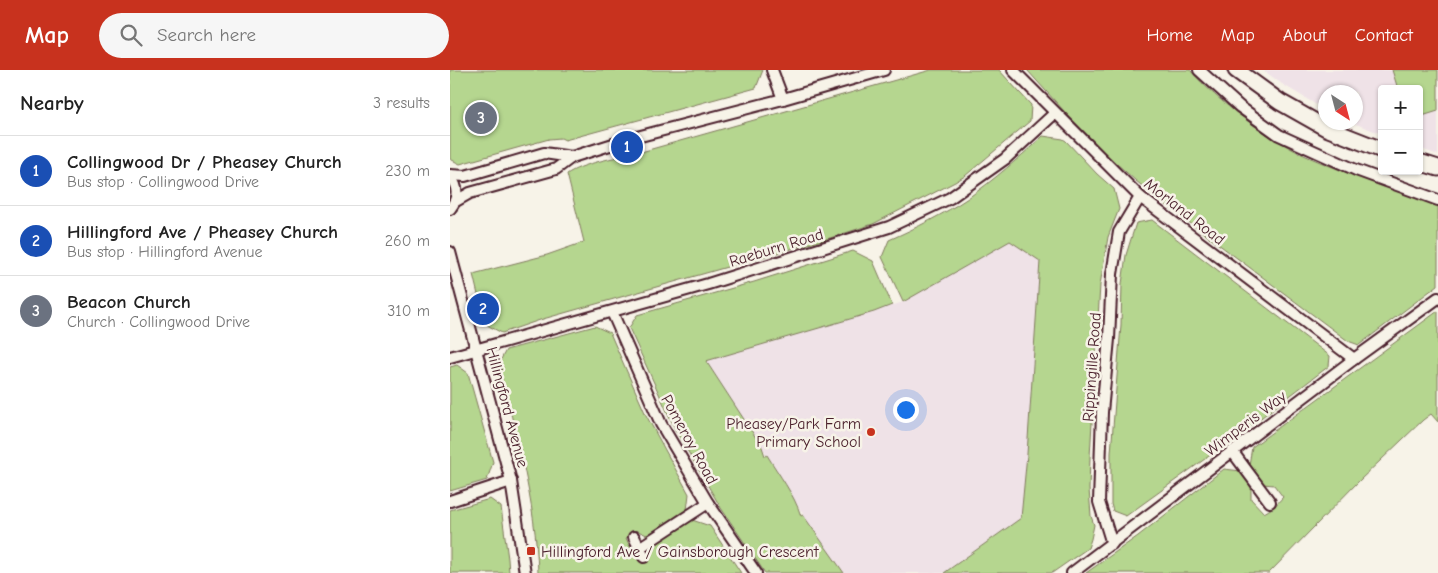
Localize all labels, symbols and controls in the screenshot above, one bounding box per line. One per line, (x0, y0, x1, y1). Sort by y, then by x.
search box (99, 13, 449, 58)
text: Map (25, 21, 69, 49)
icon: search (117, 21, 145, 49)
text: Search here (157, 24, 256, 46)
text: Home (1146, 25, 1193, 46)
text: Map (1221, 25, 1255, 46)
text: About (1283, 25, 1327, 46)
text: Contact (1355, 25, 1413, 46)
north arrow (1318, 85, 1363, 130)
map controls (1378, 85, 1423, 175)
button: + (1378, 85, 1423, 130)
text: Nearby (20, 91, 84, 115)
text: 3 results (373, 94, 430, 112)
pin: 3 (465, 99, 497, 137)
pin: 1 (611, 128, 643, 166)
button: − (1378, 130, 1423, 175)
text: Collingwood Dr / Pheasey Church (67, 151, 342, 173)
text: 1 (33, 162, 39, 180)
text: 230 m (385, 162, 430, 180)
text: Bus stop · Collingwood Drive (67, 173, 259, 191)
street label: Morland Road (1141, 175, 1228, 249)
text: Hillingford Ave / Pheasey Church (67, 221, 338, 243)
street label: Raeburn Road (727, 225, 826, 271)
text: 2 (32, 232, 40, 250)
text: 260 m (385, 232, 430, 250)
text: Bus stop · Hillingford Avenue (67, 243, 263, 261)
pin: 2 (467, 290, 499, 328)
text: Beacon Church (67, 291, 191, 313)
text: 3 (32, 302, 40, 320)
text: 310 m (387, 302, 430, 320)
street label: Rippingille Road (1079, 312, 1105, 422)
text: Church · Collingwood Drive (67, 313, 250, 331)
street label: Hillingford Avenue (482, 345, 532, 470)
street label: Wimperis Way (1201, 387, 1291, 460)
street label: Pomeroy Road (657, 392, 721, 487)
your location (893, 397, 919, 423)
place label: Pheasey/Park Farm Primary School (726, 415, 861, 451)
marker: Pheasey/Park Farm Primary School (865, 426, 877, 438)
place label: Hillingford Ave / Gainsborough Crescent (541, 543, 819, 561)
marker: Hillingford Ave / Gainsborough Crescent (525, 545, 537, 557)

